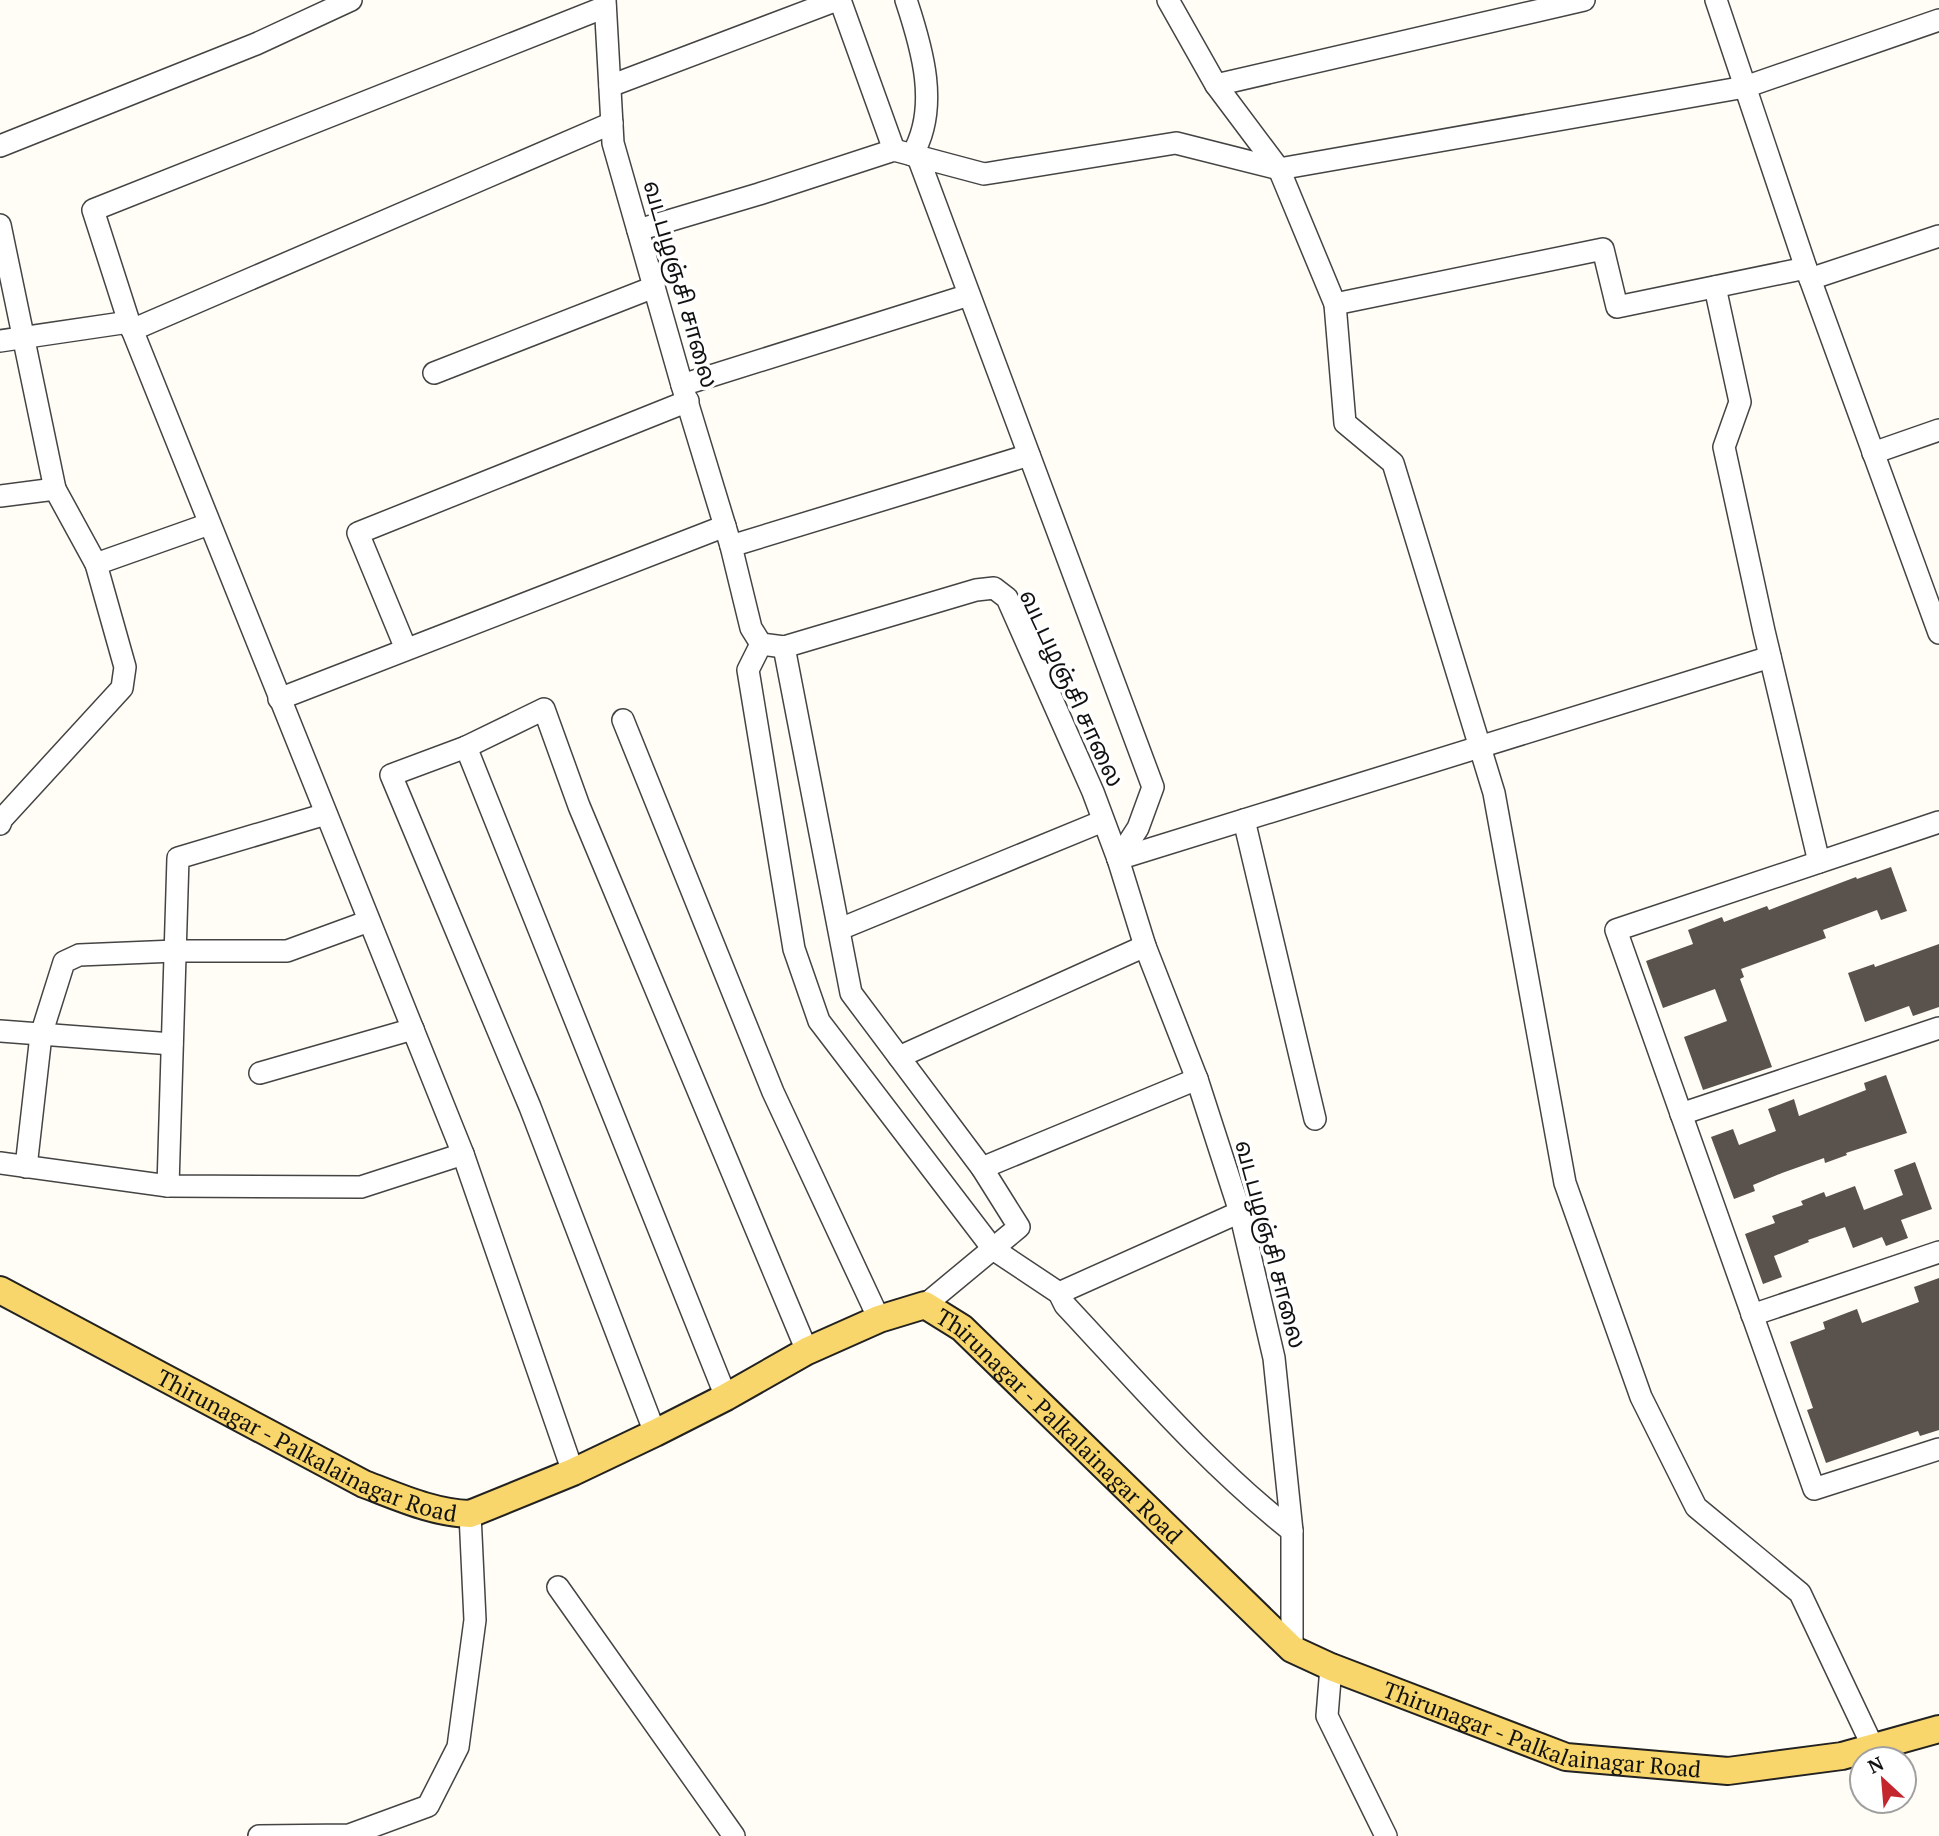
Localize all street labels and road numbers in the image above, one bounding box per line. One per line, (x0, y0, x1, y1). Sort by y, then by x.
street label: வடபழஞ்சி சாலை (636, 177, 725, 392)
street label: வடபழஞ்சி சாலை (1012, 584, 1131, 792)
street label: வடபழஞ்சி சாலை (1227, 1136, 1314, 1352)
street label: Thirunagar - Palkalainagar Road (931, 1300, 1190, 1550)
street label: Thirunagar - Palkalainagar Road (152, 1361, 459, 1528)
street label: Thirunagar - Palkalainagar Road (1379, 1673, 1703, 1784)

